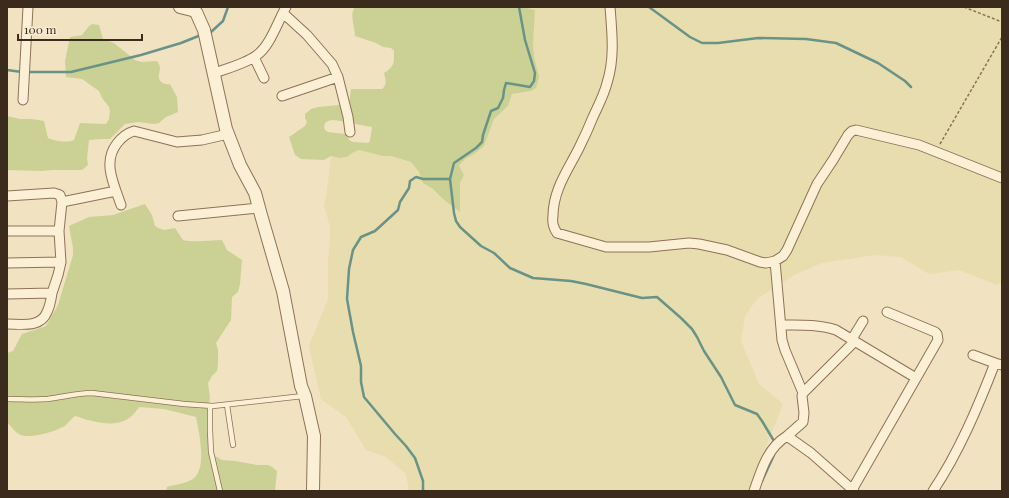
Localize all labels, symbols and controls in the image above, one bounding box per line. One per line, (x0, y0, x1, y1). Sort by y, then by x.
scale bar (18, 16, 142, 42)
text: 100 m (24, 21, 57, 37)

